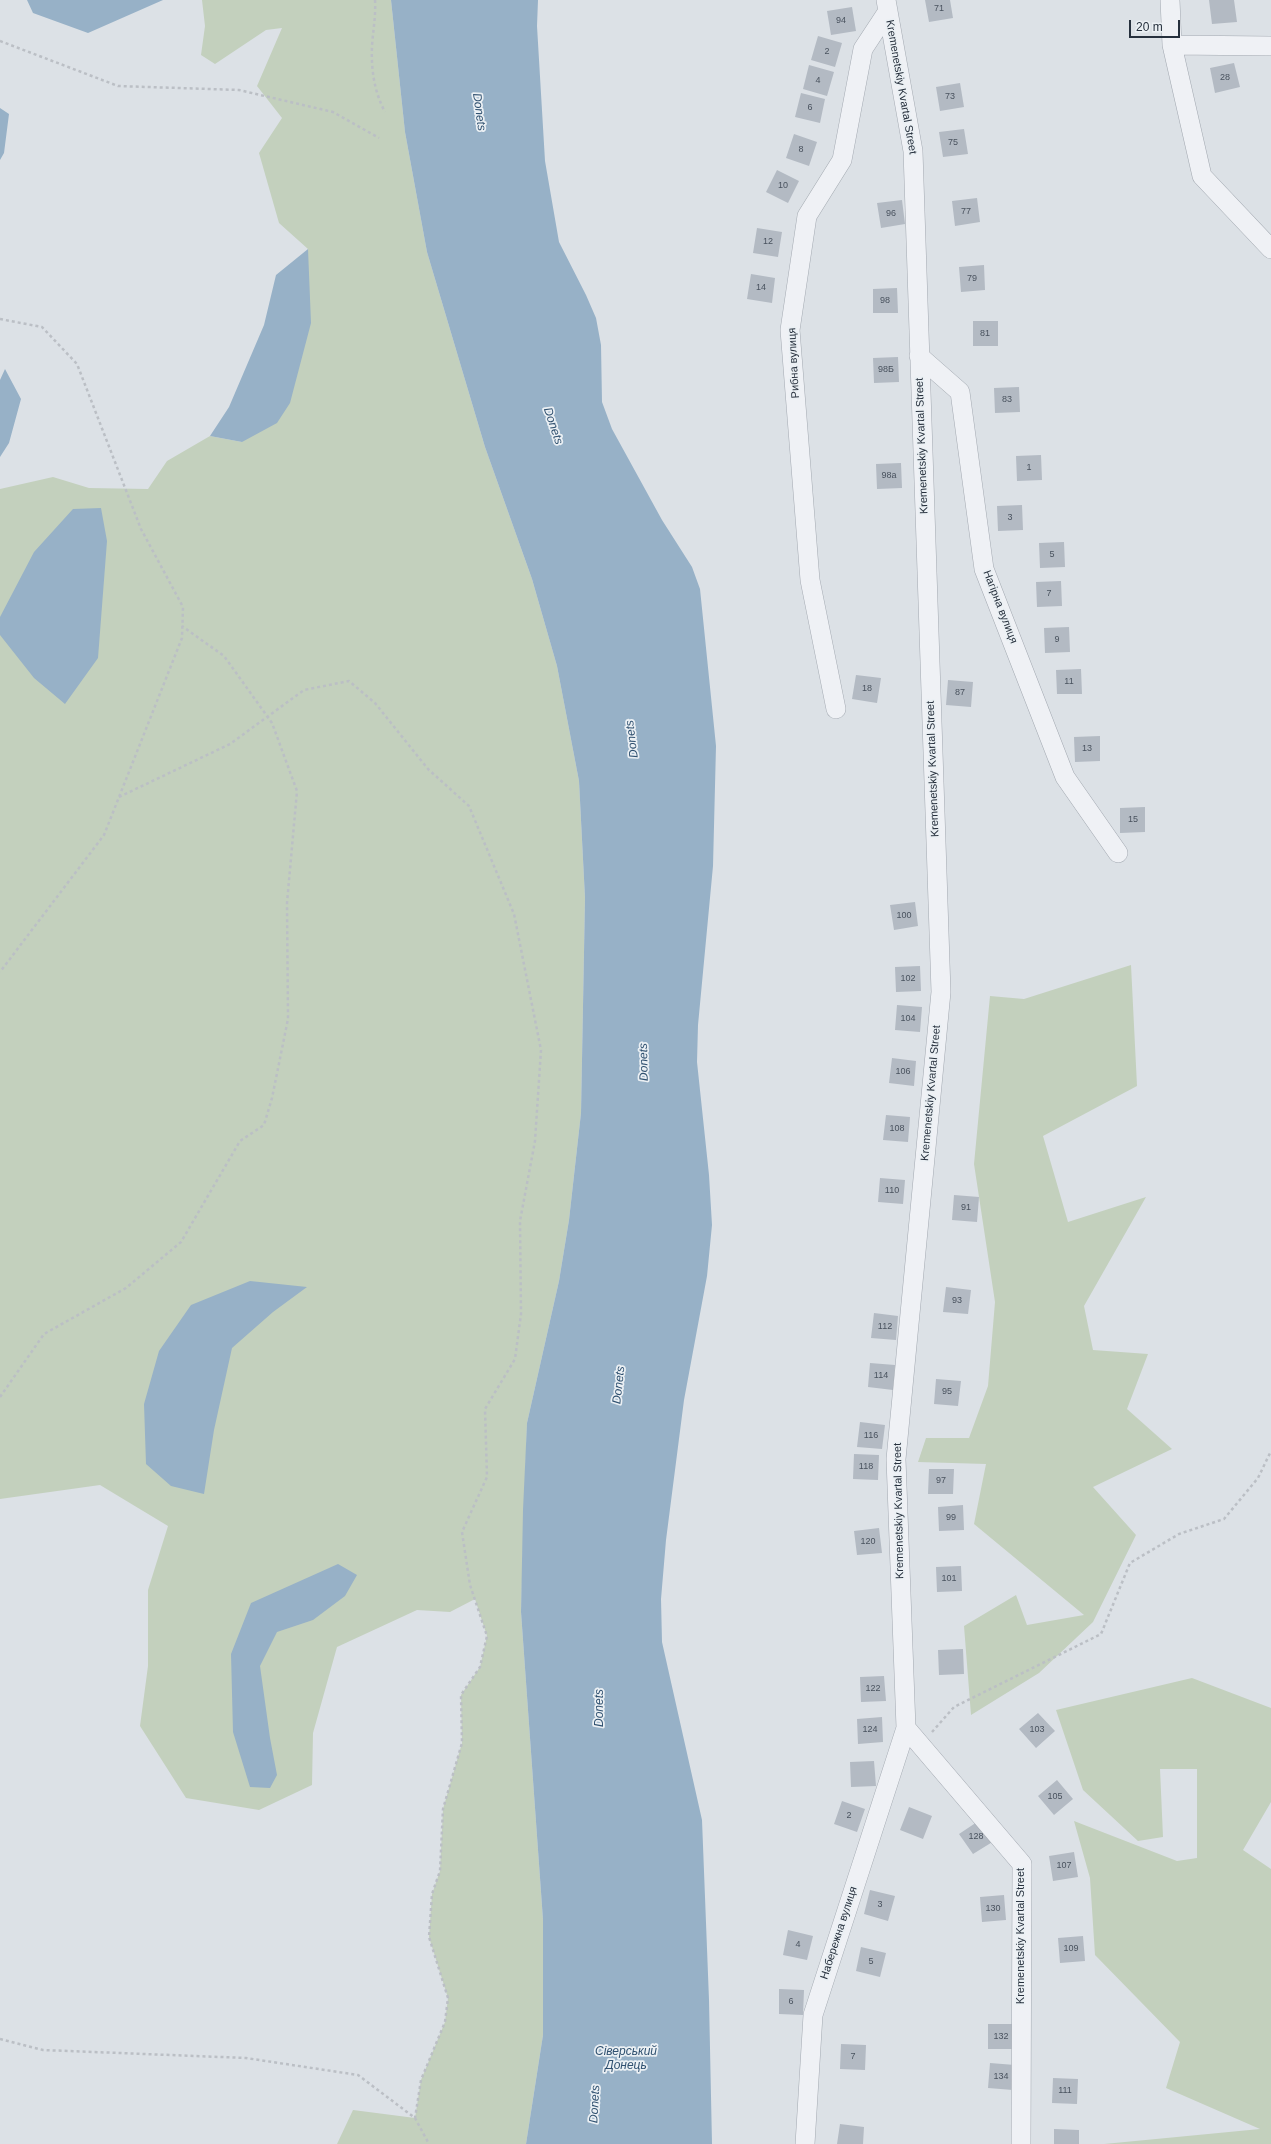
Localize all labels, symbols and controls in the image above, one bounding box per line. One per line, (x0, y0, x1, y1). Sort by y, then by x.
house number: 71 (934, 4, 944, 14)
scale bar (1131, 12, 1182, 38)
house number: 94 (836, 16, 846, 26)
street label: Kremenetskiy Kvartal Street (883, 19, 919, 155)
text: 20 m (1136, 20, 1163, 34)
house number: 2 (824, 47, 830, 57)
house number: 28 (1220, 73, 1230, 83)
house number: 4 (815, 76, 821, 86)
water label: Donets (469, 92, 489, 132)
house number: 73 (945, 92, 955, 102)
house number: 6 (807, 103, 813, 113)
house number: 75 (948, 138, 958, 148)
house number: 8 (798, 145, 804, 155)
house number: 10 (778, 181, 788, 191)
house number: 77 (961, 207, 971, 217)
house number: 96 (886, 209, 896, 219)
house number: 12 (763, 237, 773, 247)
house number: 79 (967, 274, 977, 284)
house number: 14 (756, 283, 766, 293)
house number: 98 (880, 296, 890, 306)
street label: Рибна вулиця (786, 327, 802, 399)
house number: 81 (980, 329, 990, 339)
house number: 98Б (878, 365, 894, 375)
street label: Kremenetskiy Kvartal Street (913, 378, 931, 514)
house number: 83 (1002, 395, 1012, 405)
water label: Donets (540, 406, 566, 446)
house number: 1 (1026, 463, 1032, 473)
house number: 98а (881, 471, 897, 481)
house number: 3 (1007, 513, 1013, 523)
house number: 5 (1049, 550, 1055, 560)
street label: Нагірна вулиця (980, 568, 1020, 646)
house number: 7 (1046, 589, 1052, 599)
house number: 9 (1054, 635, 1060, 645)
house number: 11 (1064, 677, 1074, 687)
house number: 18 (862, 684, 872, 694)
house number: 87 (955, 688, 965, 698)
street label: Kremenetskiy Kvartal Street (924, 701, 942, 837)
water label: Donets (623, 719, 641, 759)
house number: 13 (1082, 744, 1092, 754)
house number: 15 (1128, 815, 1138, 825)
house number: 100 (896, 911, 912, 921)
house number: 102 (900, 974, 916, 984)
house number: 104 (900, 1014, 916, 1024)
street label: Kremenetskiy Kvartal Street (918, 1025, 944, 1161)
water label: Donets (636, 1043, 652, 1081)
house number: 106 (895, 1067, 911, 1077)
house number: 108 (889, 1124, 905, 1134)
house number: 110 (885, 1186, 899, 1196)
house number: 91 (961, 1203, 971, 1213)
house number: 93 (952, 1296, 962, 1306)
house number: 112 (878, 1322, 892, 1332)
water label: Donets (610, 1365, 628, 1405)
house number: 114 (874, 1371, 888, 1381)
house number: 95 (942, 1387, 952, 1397)
house number: 116 (864, 1431, 878, 1441)
street label: Kremenetskiy Kvartal Street (891, 1443, 907, 1579)
house number: 118 (859, 1462, 873, 1472)
house number: 97 (936, 1476, 946, 1486)
house number: 99 (946, 1513, 956, 1523)
house number: 120 (860, 1537, 876, 1547)
house number: 101 (941, 1574, 957, 1584)
house number: 122 (865, 1684, 881, 1694)
water label: Donets (593, 1689, 607, 1727)
house number: 124 (862, 1725, 878, 1735)
house number: 103 (1029, 1725, 1045, 1735)
house number: 105 (1047, 1792, 1063, 1802)
house number: 2 (846, 1811, 852, 1821)
house number: 128 (968, 1832, 984, 1842)
house number: 107 (1056, 1861, 1072, 1871)
street label: Kremenetskiy Kvartal Street (1014, 1868, 1028, 2004)
street label: Набережна вулиця (818, 1885, 860, 1981)
house number: 3 (877, 1900, 883, 1910)
house number: 130 (985, 1904, 1001, 1914)
house number: 4 (795, 1940, 801, 1950)
house number: 109 (1063, 1944, 1079, 1954)
house number: 5 (868, 1957, 874, 1967)
house number: 6 (788, 1997, 794, 2007)
house number: 132 (993, 2032, 1009, 2042)
water label: Сіверський Донець (595, 2045, 657, 2073)
house number: 7 (850, 2052, 856, 2062)
house number: 134 (993, 2072, 1009, 2082)
water label: Donets (587, 2085, 603, 2123)
house number: 111 (1058, 2086, 1072, 2096)

